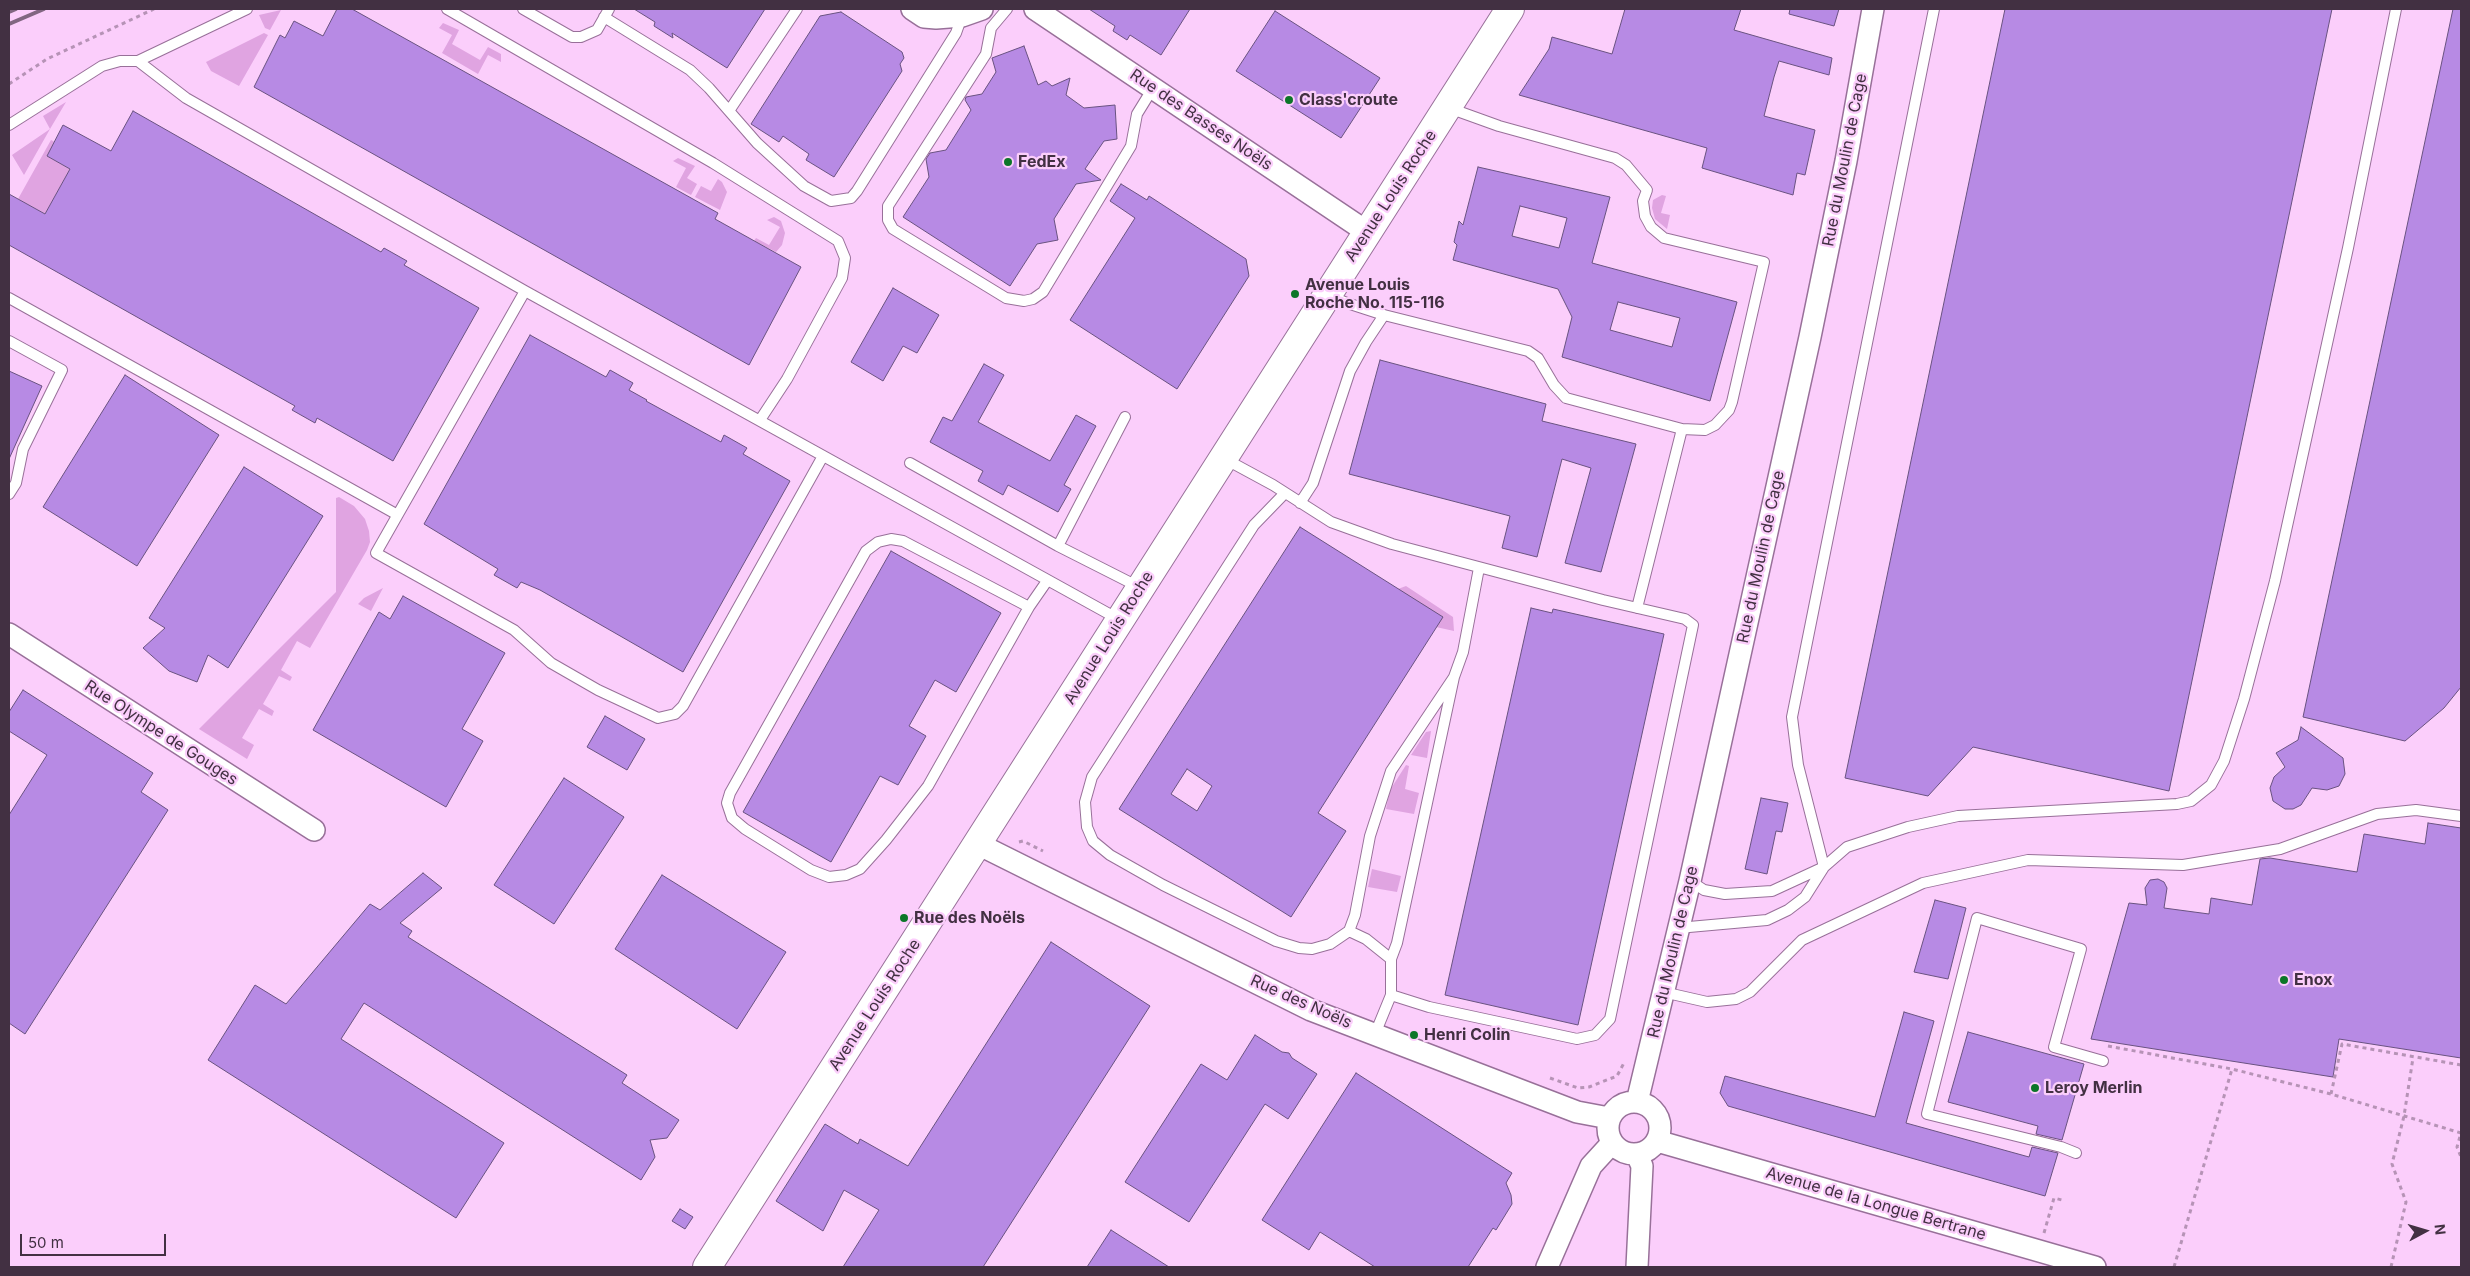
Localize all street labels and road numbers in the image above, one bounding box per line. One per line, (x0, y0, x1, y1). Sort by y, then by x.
street label: Rue des Basses Noëls (1126, 65, 1276, 175)
street label: Rue du Moulin de Cage (1819, 72, 1871, 248)
street label: Avenue Louis Roche (1341, 127, 1441, 265)
street label: Rue du Moulin de Cage (1733, 469, 1789, 645)
street label: Avenue Louis Roche (1060, 568, 1158, 708)
street label: Rue Olympe de Gouges (81, 676, 241, 790)
street label: Rue du Moulin de Cage (1644, 864, 1702, 1040)
street label: Avenue Louis Roche (825, 936, 925, 1074)
street label: Rue des Noëls (1247, 971, 1355, 1033)
street label: Avenue de la Longue Bertrane (1764, 1163, 1988, 1245)

